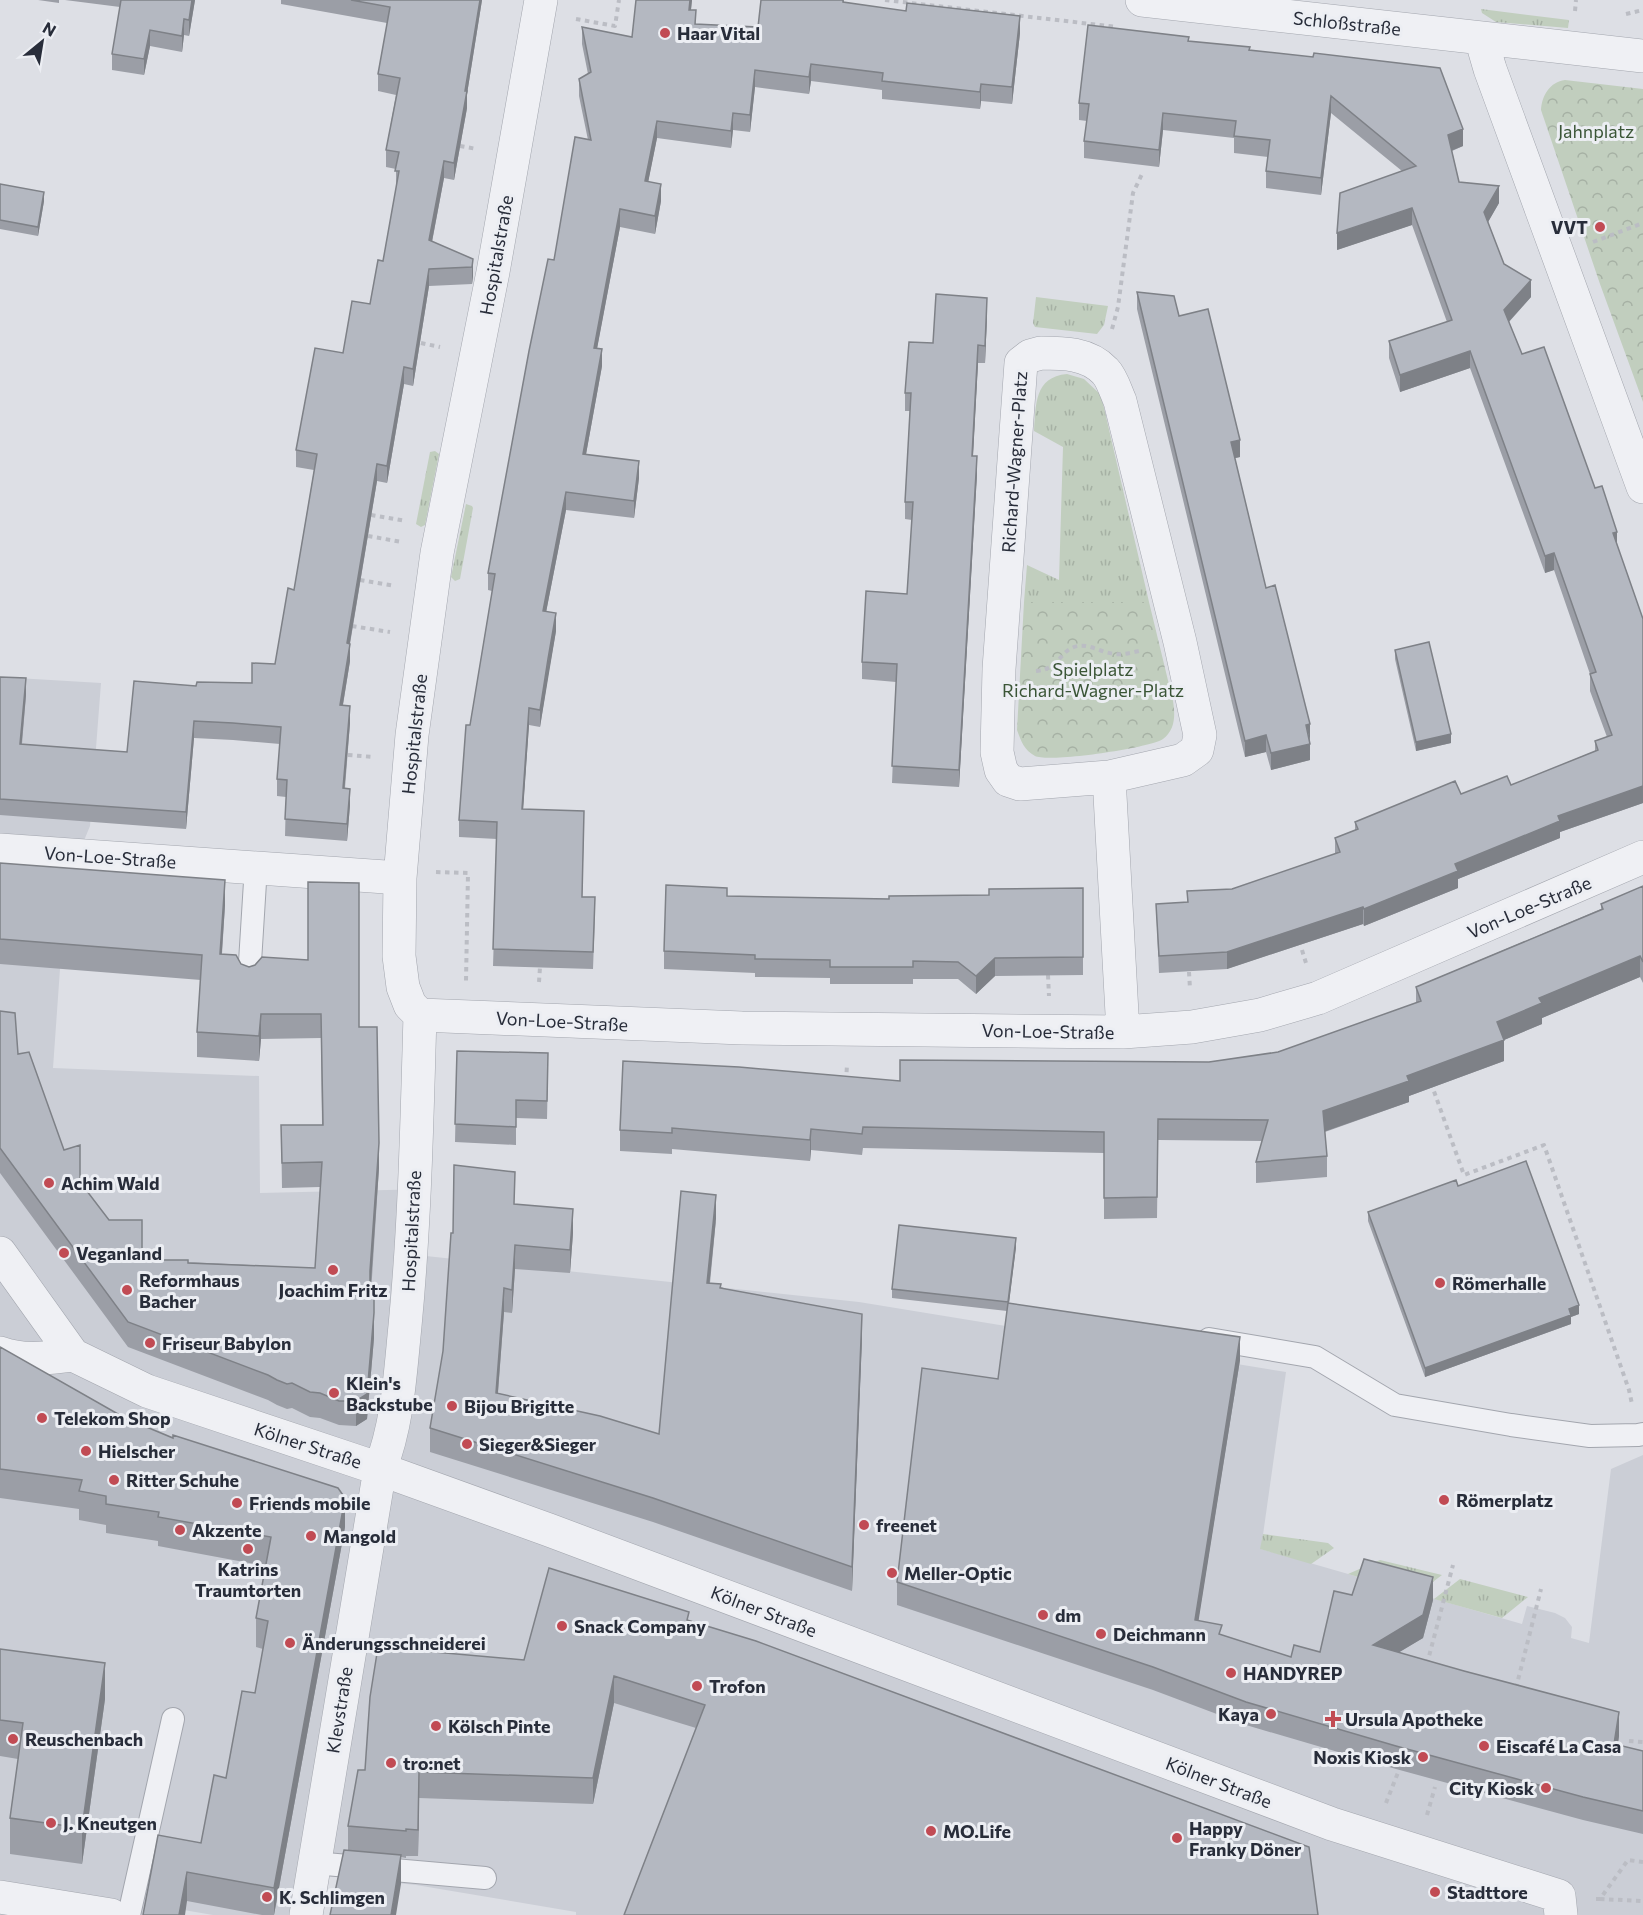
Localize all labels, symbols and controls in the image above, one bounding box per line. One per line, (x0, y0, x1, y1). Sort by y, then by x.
street label: Schloßstraße (1292, 6, 1402, 40)
north arrow (12, 12, 72, 72)
text: N (40, 17, 60, 40)
place label: Haar Vital (677, 22, 760, 44)
marker: Haar Vital (658, 26, 672, 40)
park label: Jahnplatz (1558, 120, 1634, 142)
street label: Hospitalstraße (475, 193, 517, 317)
place label: VVT (1551, 216, 1588, 238)
marker: VVT (1593, 220, 1607, 234)
street label: Richard-Wagner-Platz (997, 370, 1031, 554)
park label: Spielplatz Richard-Wagner-Platz (1002, 658, 1184, 701)
street label: Hospitalstraße (397, 673, 431, 795)
street label: Von-Loe-Straße (43, 841, 177, 873)
street label: Von-Loe-Straße (1464, 871, 1594, 943)
street label: Von-Loe-Straße (495, 1007, 629, 1035)
street label: Von-Loe-Straße (982, 1019, 1114, 1043)
street label: Hospitalstraße (397, 1170, 425, 1292)
place label: Achim Wald (61, 1172, 160, 1194)
marker: Achim Wald (42, 1176, 56, 1190)
place label: Veganland (76, 1242, 162, 1264)
marker: Veganland (57, 1246, 71, 1260)
marker: Joachim Fritz (326, 1263, 340, 1277)
place label: Reformhaus Bacher (139, 1269, 240, 1312)
place label: Römerhalle (1452, 1272, 1546, 1294)
marker: Römerhalle (1433, 1276, 1447, 1290)
place label: Joachim Fritz (279, 1279, 387, 1301)
marker: Reformhaus Bacher (120, 1283, 134, 1297)
place label: Friseur Babylon (162, 1332, 291, 1354)
marker: Friseur Babylon (143, 1336, 157, 1350)
place label: Klein's Backstube (346, 1372, 433, 1415)
marker: Klein's Backstube (327, 1386, 341, 1400)
place label: Bijou Brigitte (464, 1395, 574, 1417)
marker: Bijou Brigitte (445, 1399, 459, 1413)
place label: Telekom Shop (54, 1407, 171, 1429)
marker: Telekom Shop (35, 1411, 49, 1425)
street label: Kölner Straße (251, 1417, 365, 1473)
place label: Sieger&Sieger (479, 1433, 597, 1455)
marker: Sieger&Sieger (460, 1437, 474, 1451)
place label: Hielscher (98, 1440, 176, 1462)
marker: Hielscher (79, 1444, 93, 1458)
place label: Ritter Schuhe (126, 1469, 239, 1491)
marker: Ritter Schuhe (107, 1473, 121, 1487)
place label: Römerplatz (1456, 1489, 1553, 1511)
place label: Friends mobile (249, 1492, 370, 1514)
marker: Römerplatz (1437, 1493, 1451, 1507)
marker: Friends mobile (230, 1496, 244, 1510)
place label: freenet (876, 1514, 937, 1536)
marker: freenet (857, 1518, 871, 1532)
place label: Akzente (192, 1519, 261, 1541)
marker: Akzente (173, 1523, 187, 1537)
place label: Mangold (323, 1525, 396, 1547)
marker: Mangold (304, 1529, 318, 1543)
marker: Katrins Traumtorten (241, 1542, 255, 1556)
place label: Katrins Traumtorten (195, 1558, 301, 1601)
place label: Meller-Optic (904, 1562, 1012, 1584)
marker: Meller-Optic (885, 1566, 899, 1580)
street label: Kölner Straße (708, 1581, 820, 1641)
place label: dm (1055, 1604, 1081, 1626)
marker: dm (1036, 1608, 1050, 1622)
place label: Snack Company (574, 1615, 706, 1637)
marker: Snack Company (555, 1619, 569, 1633)
place label: Deichmann (1113, 1623, 1206, 1645)
marker: Deichmann (1094, 1627, 1108, 1641)
place label: Änderungsschneiderei (302, 1632, 486, 1654)
marker: Änderungsschneiderei (283, 1636, 297, 1650)
place label: HANDYREP (1243, 1662, 1343, 1684)
street label: Klevstraße (321, 1665, 357, 1755)
marker: HANDYREP (1224, 1666, 1238, 1680)
place label: Trofon (709, 1675, 766, 1697)
marker: Trofon (690, 1679, 704, 1693)
place label: Kaya (1218, 1703, 1259, 1725)
marker: Kaya (1264, 1707, 1278, 1721)
place label: Ursula Apotheke (1345, 1708, 1483, 1730)
marker: Ursula Apotheke (1326, 1712, 1340, 1726)
place label: Kölsch Pinte (448, 1715, 551, 1737)
marker: Kölsch Pinte (429, 1719, 443, 1733)
place label: Reuschenbach (25, 1728, 143, 1750)
marker: Reuschenbach (6, 1732, 20, 1746)
place label: Eiscafé La Casa (1496, 1735, 1621, 1757)
marker: Eiscafé La Casa (1477, 1739, 1491, 1753)
place label: Noxis Kiosk (1313, 1746, 1412, 1768)
marker: Noxis Kiosk (1416, 1750, 1430, 1764)
place label: tro:net (403, 1752, 461, 1774)
street label: Kölner Straße (1163, 1752, 1275, 1812)
marker: tro:net (384, 1756, 398, 1770)
place label: City Kiosk (1449, 1777, 1535, 1799)
marker: City Kiosk (1539, 1781, 1553, 1795)
place label: J. Kneutgen (63, 1812, 157, 1834)
marker: J. Kneutgen (44, 1816, 58, 1830)
place label: Happy Franky Döner (1189, 1817, 1302, 1860)
place label: MO.Life (943, 1820, 1011, 1842)
marker: MO.Life (924, 1824, 938, 1838)
marker: Happy Franky Döner (1170, 1831, 1184, 1845)
place label: Stadttore (1447, 1881, 1528, 1903)
marker: Stadttore (1428, 1885, 1442, 1899)
place label: K. Schlimgen (279, 1886, 385, 1908)
marker: K. Schlimgen (260, 1890, 274, 1904)

